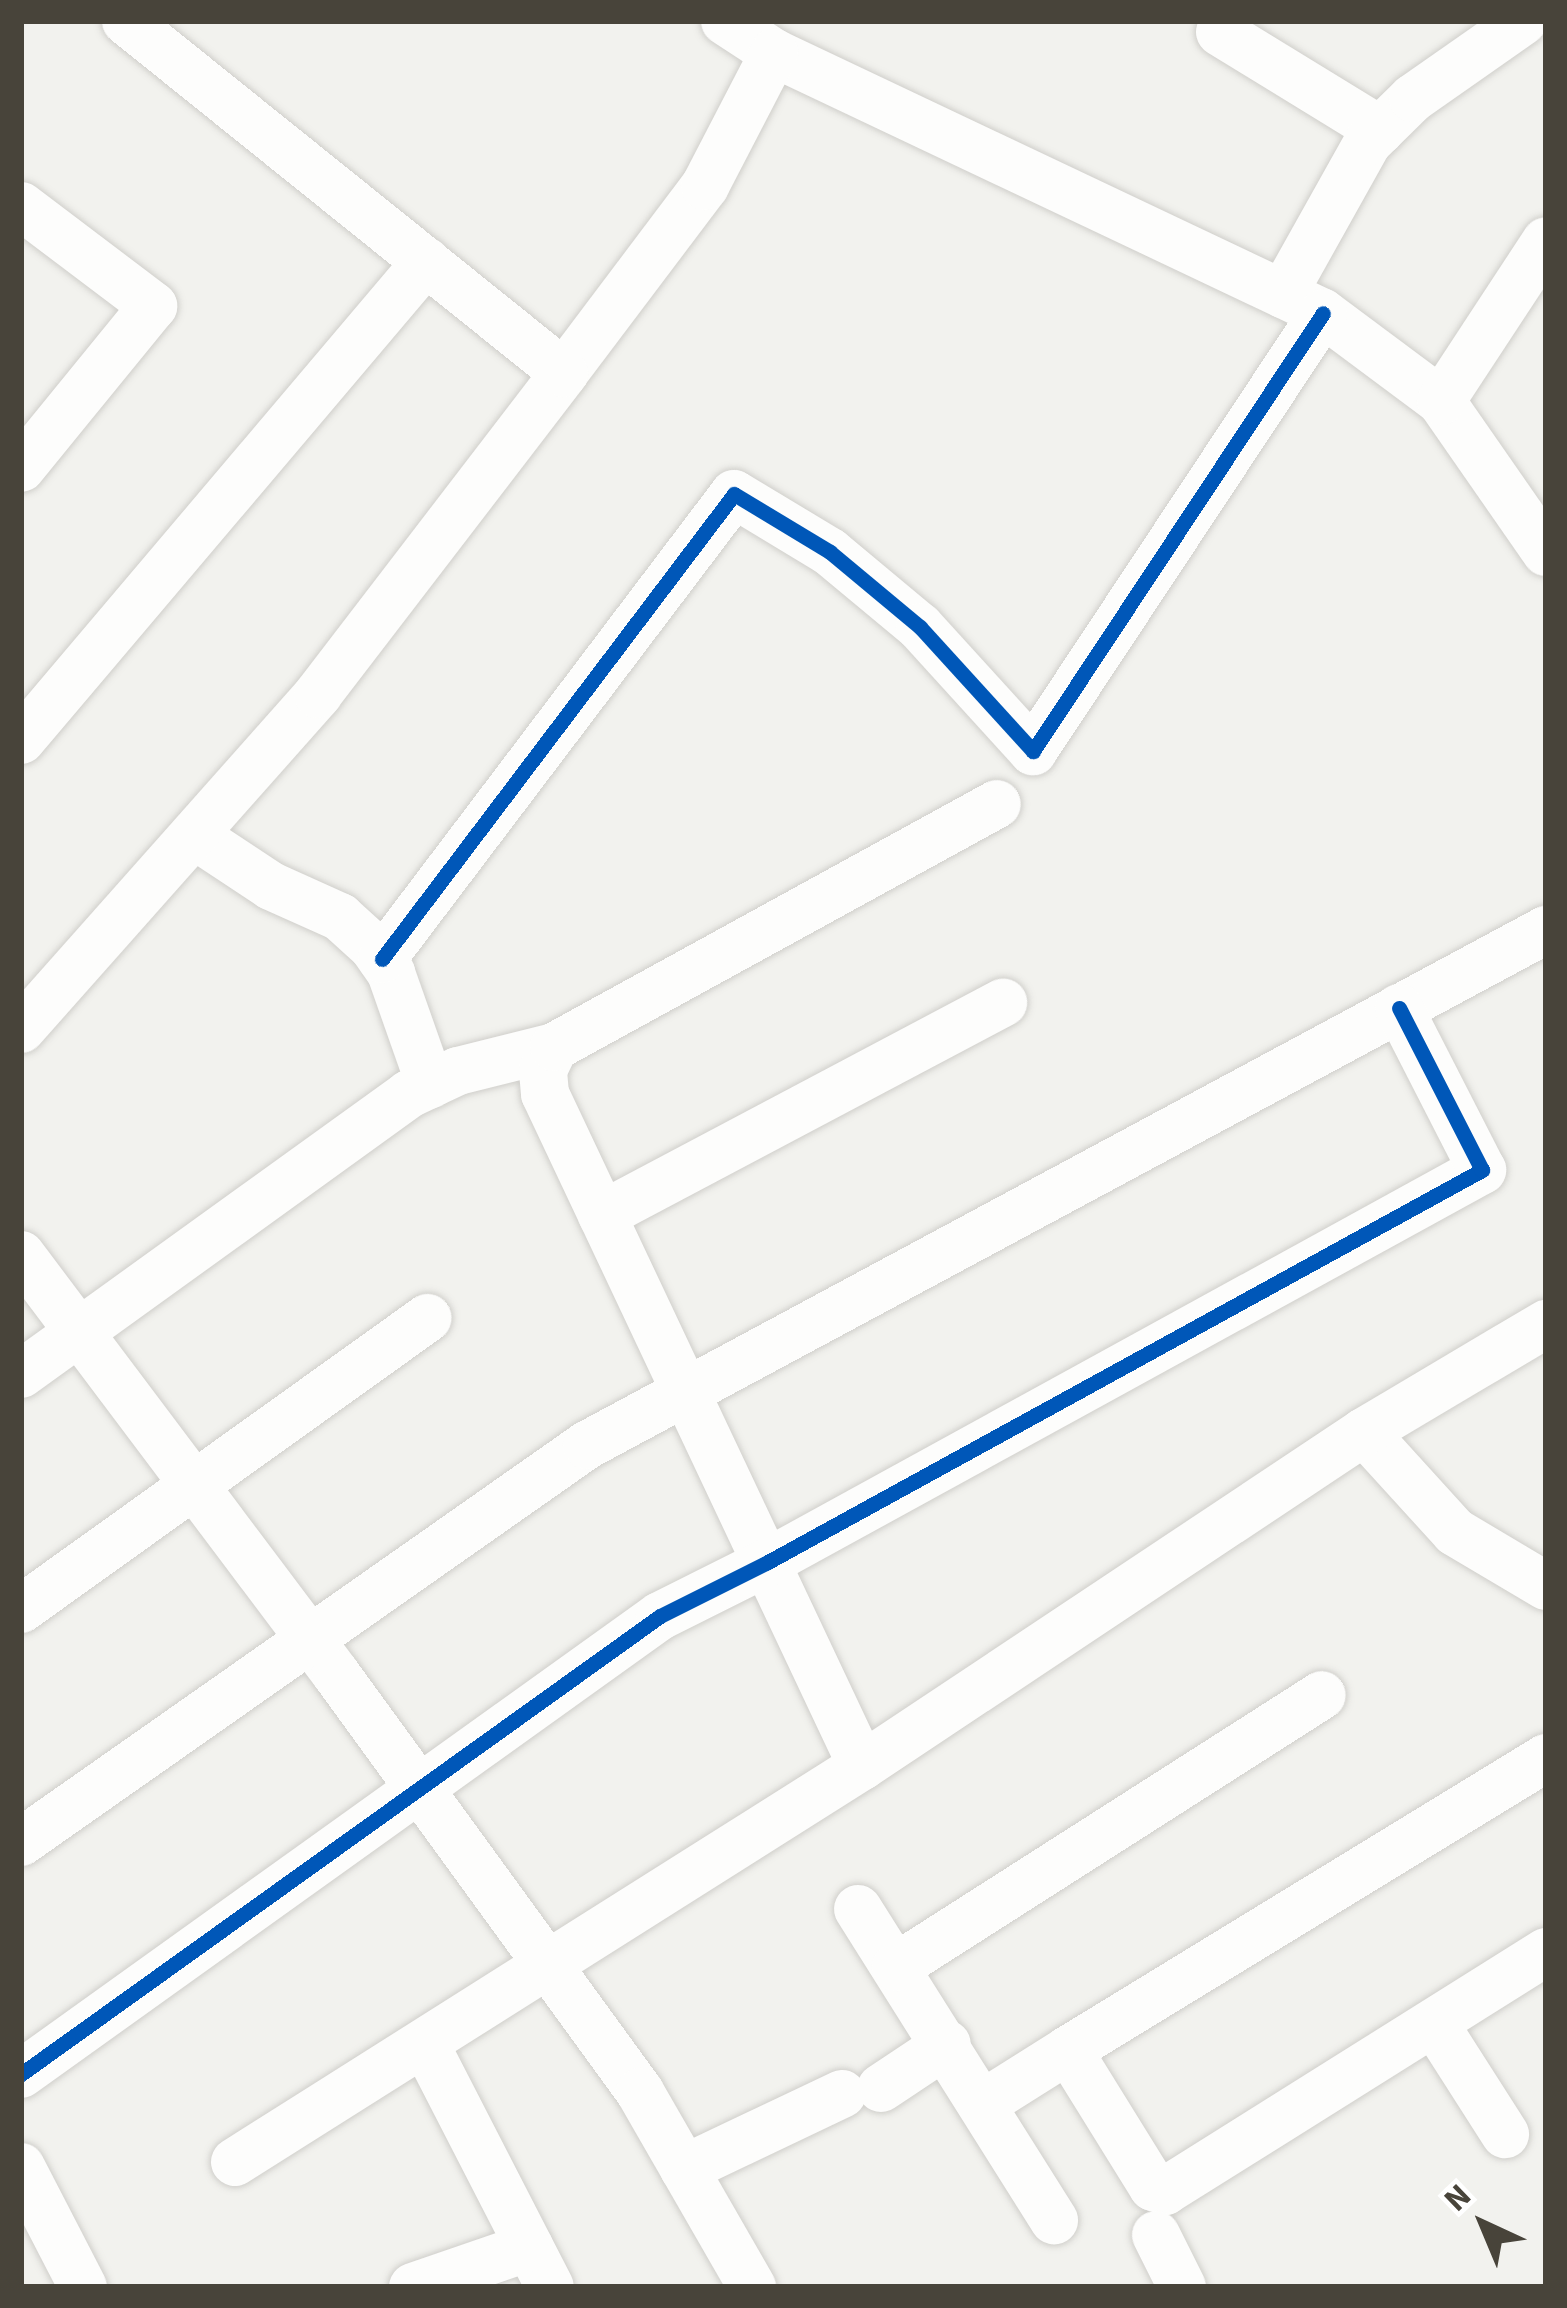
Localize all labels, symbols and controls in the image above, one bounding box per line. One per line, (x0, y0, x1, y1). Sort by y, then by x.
north arrow (1423, 2164, 1543, 2284)
text: N (1433, 2173, 1482, 2222)

